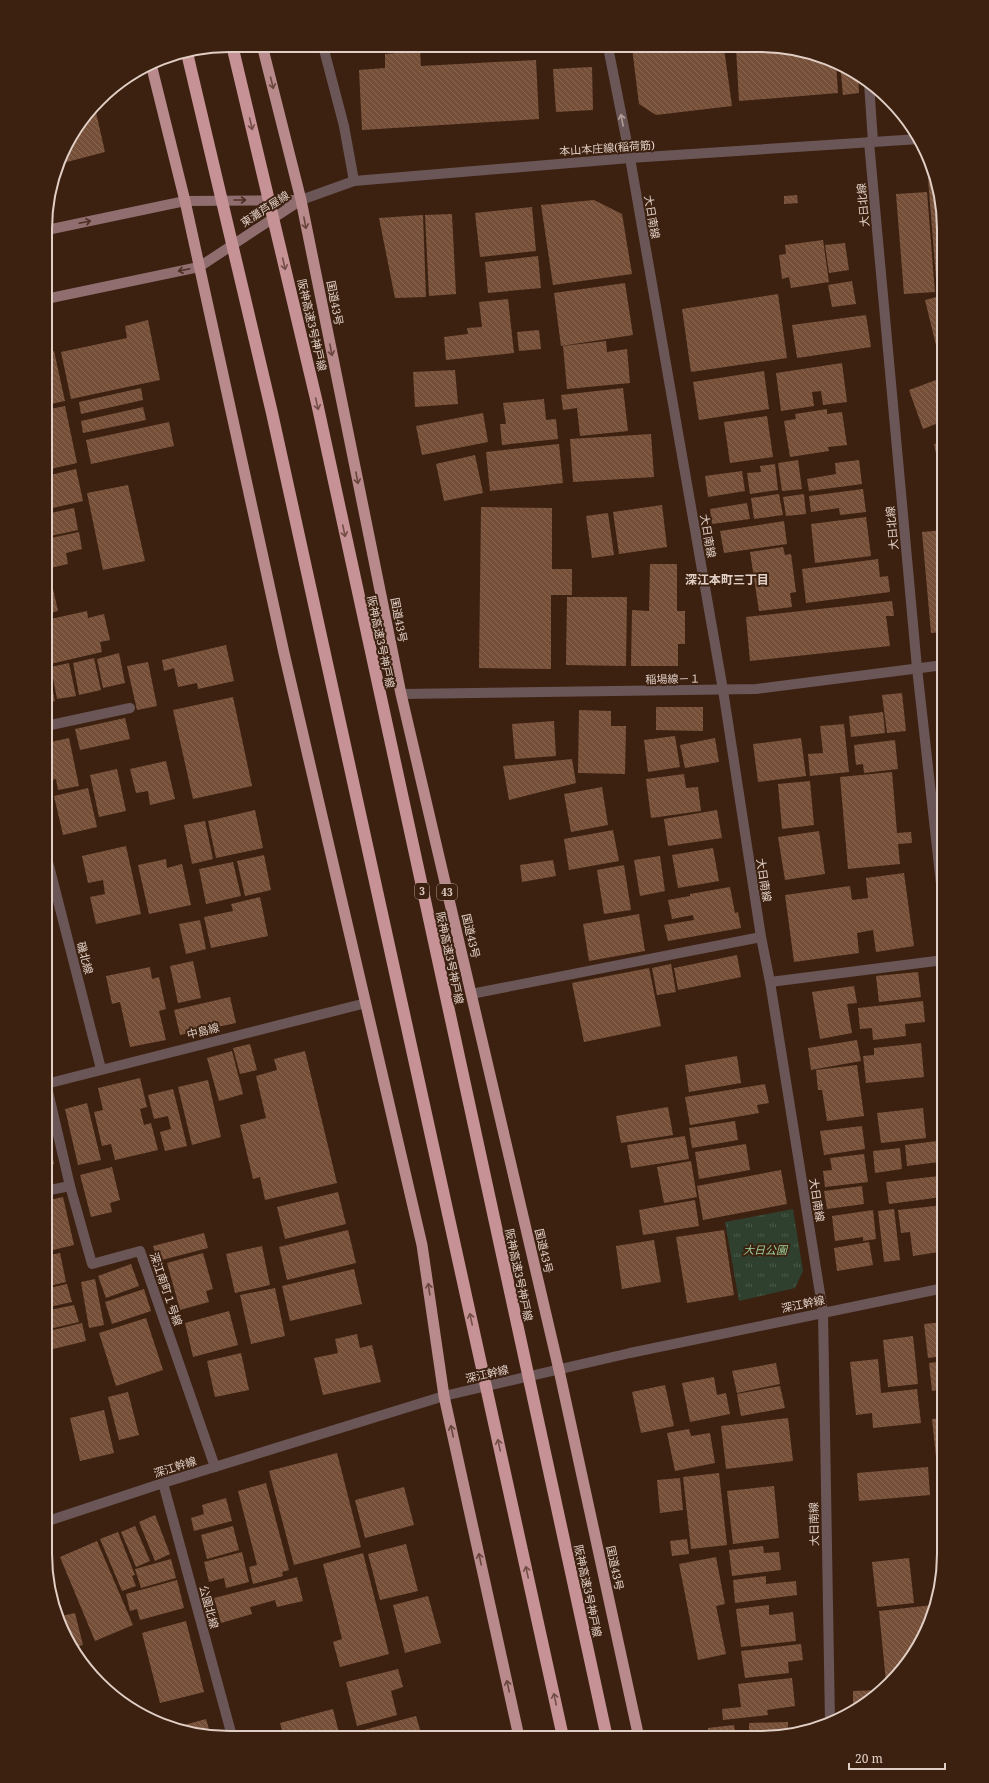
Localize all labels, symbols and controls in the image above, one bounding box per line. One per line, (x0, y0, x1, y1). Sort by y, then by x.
one-way arrow (268, 76, 276, 89)
one-way arrow (618, 114, 626, 127)
one-way arrow (247, 117, 255, 130)
street label: 本山本庄線(稲荷筋) (559, 137, 655, 158)
street label: 大日北線 (853, 182, 872, 228)
street label: 東灘芦屋線 (238, 187, 292, 230)
street label: 大日南線 (641, 194, 664, 240)
one-way arrow (233, 196, 246, 204)
one-way arrow (302, 216, 310, 229)
one-way arrow (78, 218, 91, 226)
one-way arrow (280, 257, 288, 270)
one-way arrow (178, 266, 191, 274)
street label: 阪神高速3号神戸線 (295, 277, 330, 372)
street label: 国道43号 (324, 279, 347, 327)
one-way arrow (328, 344, 336, 357)
one-way arrow (313, 397, 321, 410)
one-way arrow (353, 471, 361, 484)
street label: 大日北線 (882, 505, 901, 551)
street label: 大日南線 (697, 513, 720, 559)
one-way arrow (341, 524, 349, 537)
district label: 深江本町三丁目 (685, 571, 769, 588)
street label: 阪神高速3号神戸線 (364, 594, 399, 690)
street label: 国道43号 (388, 596, 411, 644)
street label: 稲場線－１ (645, 671, 701, 686)
street label: 大日南線 (754, 857, 775, 903)
road number: 3 (415, 883, 429, 899)
road number: 43 (437, 884, 457, 900)
street label: 阪神高速3号神戸線 (433, 910, 468, 1006)
street label: 国道43号 (459, 912, 484, 960)
street label: 磯北線 (74, 940, 97, 976)
street label: 中島線 (185, 1019, 221, 1042)
street label: 大日南線 (807, 1177, 828, 1223)
street label: 阪神高速3号神戸線 (502, 1227, 537, 1323)
street label: 国道43号 (532, 1227, 557, 1275)
park label: 大日公園 (743, 1242, 789, 1257)
street label: 深江南町１号線 (147, 1250, 186, 1328)
one-way arrow (425, 1283, 433, 1296)
street label: 深江幹線 (780, 1292, 826, 1315)
one-way arrow (466, 1312, 474, 1325)
street label: 深江幹線 (464, 1361, 510, 1386)
one-way arrow (448, 1425, 456, 1438)
one-way arrow (494, 1439, 502, 1452)
street label: 深江幹線 (152, 1453, 198, 1480)
street label: 大日南線 (806, 1502, 821, 1546)
street label: 阪神高速3号神戸線 (571, 1543, 606, 1639)
street label: 国道43号 (603, 1544, 628, 1592)
one-way arrow (476, 1552, 484, 1565)
one-way arrow (522, 1566, 530, 1579)
street label: 公園北線 (197, 1584, 222, 1630)
one-way arrow (503, 1679, 511, 1692)
one-way arrow (551, 1693, 559, 1706)
scale bar (849, 1745, 945, 1771)
text: 20 m (855, 1750, 883, 1767)

